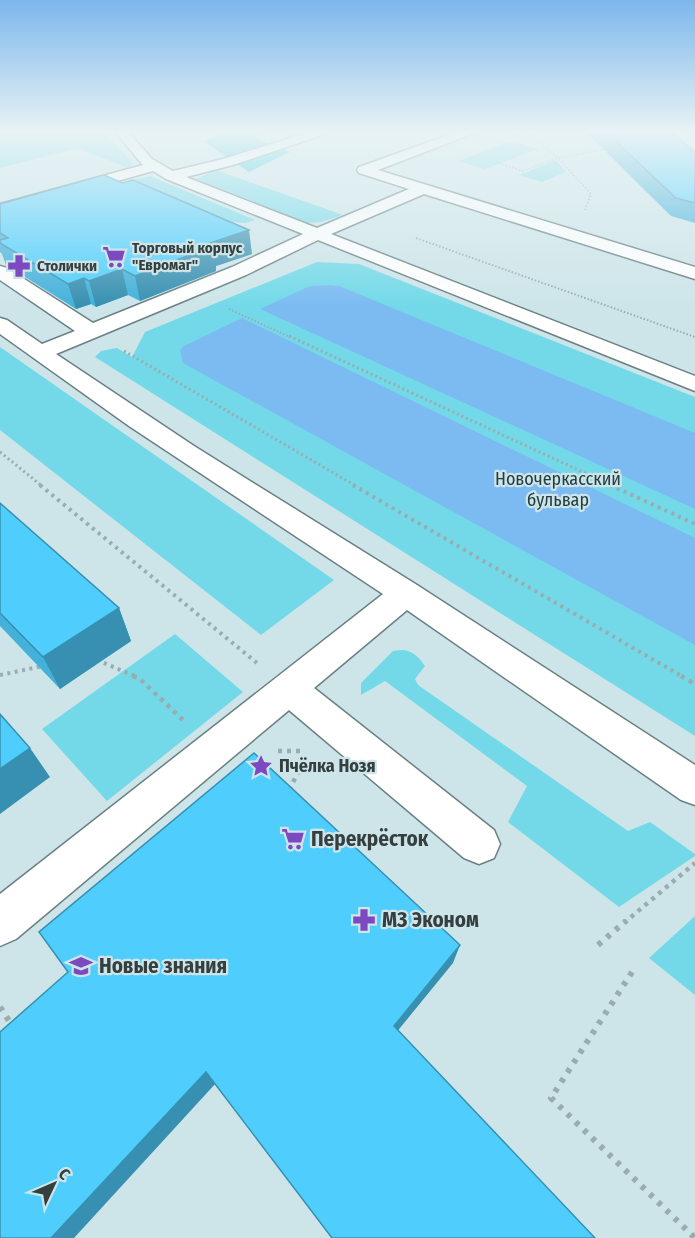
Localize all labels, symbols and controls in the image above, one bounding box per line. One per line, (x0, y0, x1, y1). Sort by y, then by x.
place label: Торговый корпус "Евромаг" (132, 239, 243, 274)
supermarket icon: Торговый корпус "Евромаг" (101, 244, 127, 270)
pharmacy icon: Столички (6, 253, 32, 279)
place label: Столички (37, 257, 97, 275)
park label: Новочеркасский бульвар (495, 468, 621, 511)
place icon: Пчёлка Нозя (248, 753, 274, 779)
place label: Пчёлка Нозя (279, 755, 376, 777)
supermarket icon: Перекрёсток (280, 826, 306, 852)
place label: Перекрёсток (311, 826, 429, 852)
pharmacy icon: МЗ Эконом (351, 907, 377, 933)
place label: МЗ Эконом (382, 907, 479, 933)
school or university icon: Новые знания (68, 953, 94, 979)
place label: Новые знания (99, 953, 227, 979)
north arrow (24, 1154, 84, 1214)
text: С (55, 1164, 75, 1184)

